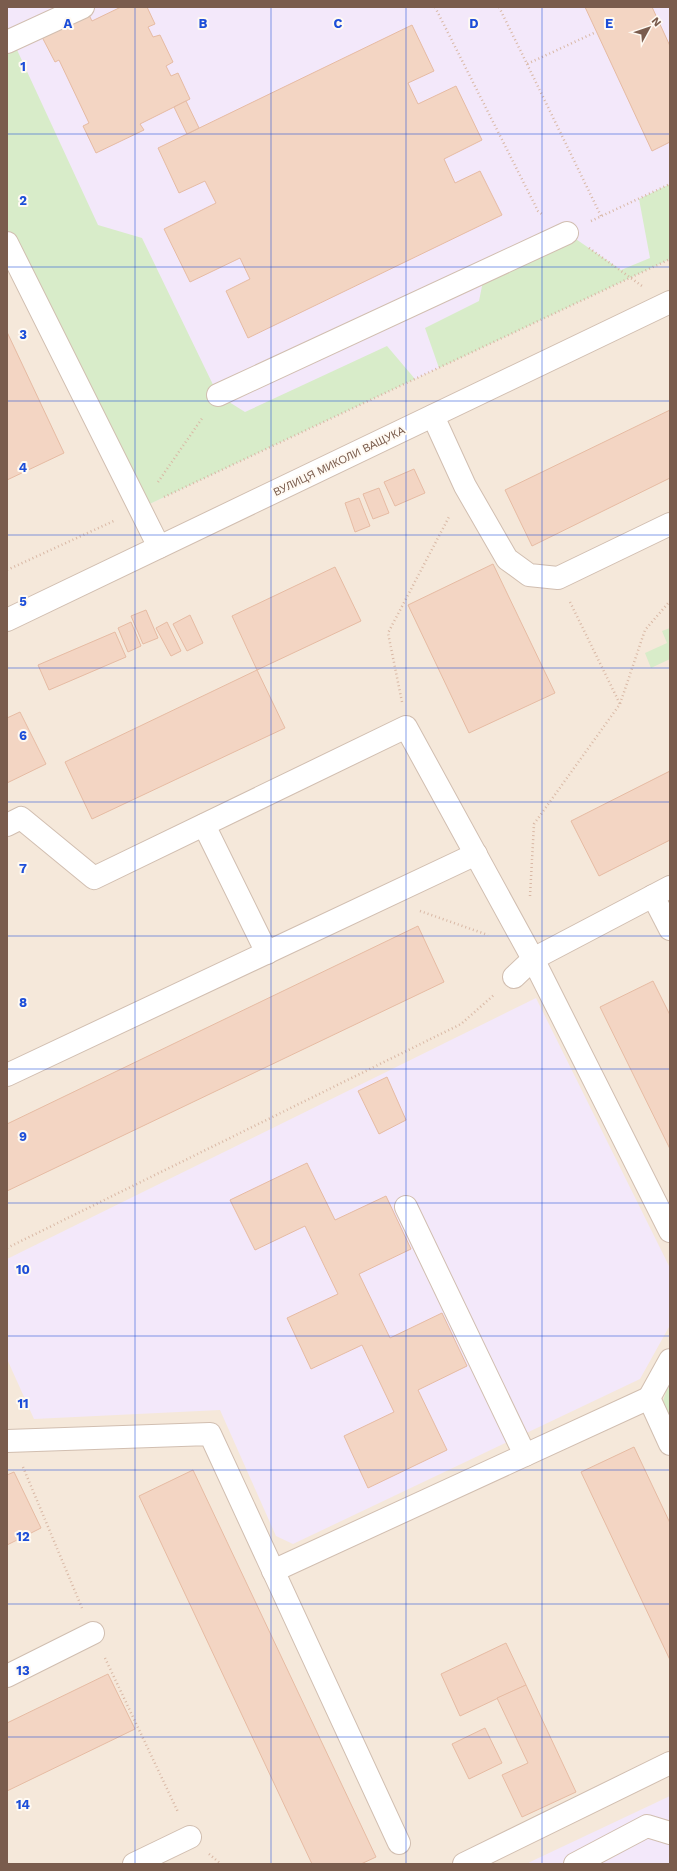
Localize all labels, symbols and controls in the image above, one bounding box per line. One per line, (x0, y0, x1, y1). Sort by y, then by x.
north arrow (629, 8, 669, 48)
text: N (649, 15, 664, 29)
text: A (64, 16, 73, 31)
text: B (199, 16, 208, 31)
text: C (334, 16, 343, 31)
text: D (469, 16, 479, 31)
text: E (605, 16, 613, 31)
text: 1 (20, 59, 26, 74)
text: 2 (19, 193, 27, 208)
text: 3 (19, 327, 27, 342)
street label: ВУЛИЦЯ МИКОЛИ ВАЩУКА (271, 424, 408, 499)
text: 4 (19, 460, 28, 475)
text: 5 (19, 594, 27, 609)
text: 6 (19, 728, 27, 743)
text: 7 (19, 861, 27, 876)
text: 8 (19, 995, 27, 1010)
text: 9 (19, 1129, 27, 1144)
text: 10 (16, 1262, 30, 1277)
text: 11 (17, 1396, 29, 1411)
text: 12 (16, 1529, 30, 1544)
text: 13 (16, 1663, 30, 1678)
text: 14 (16, 1797, 31, 1812)

